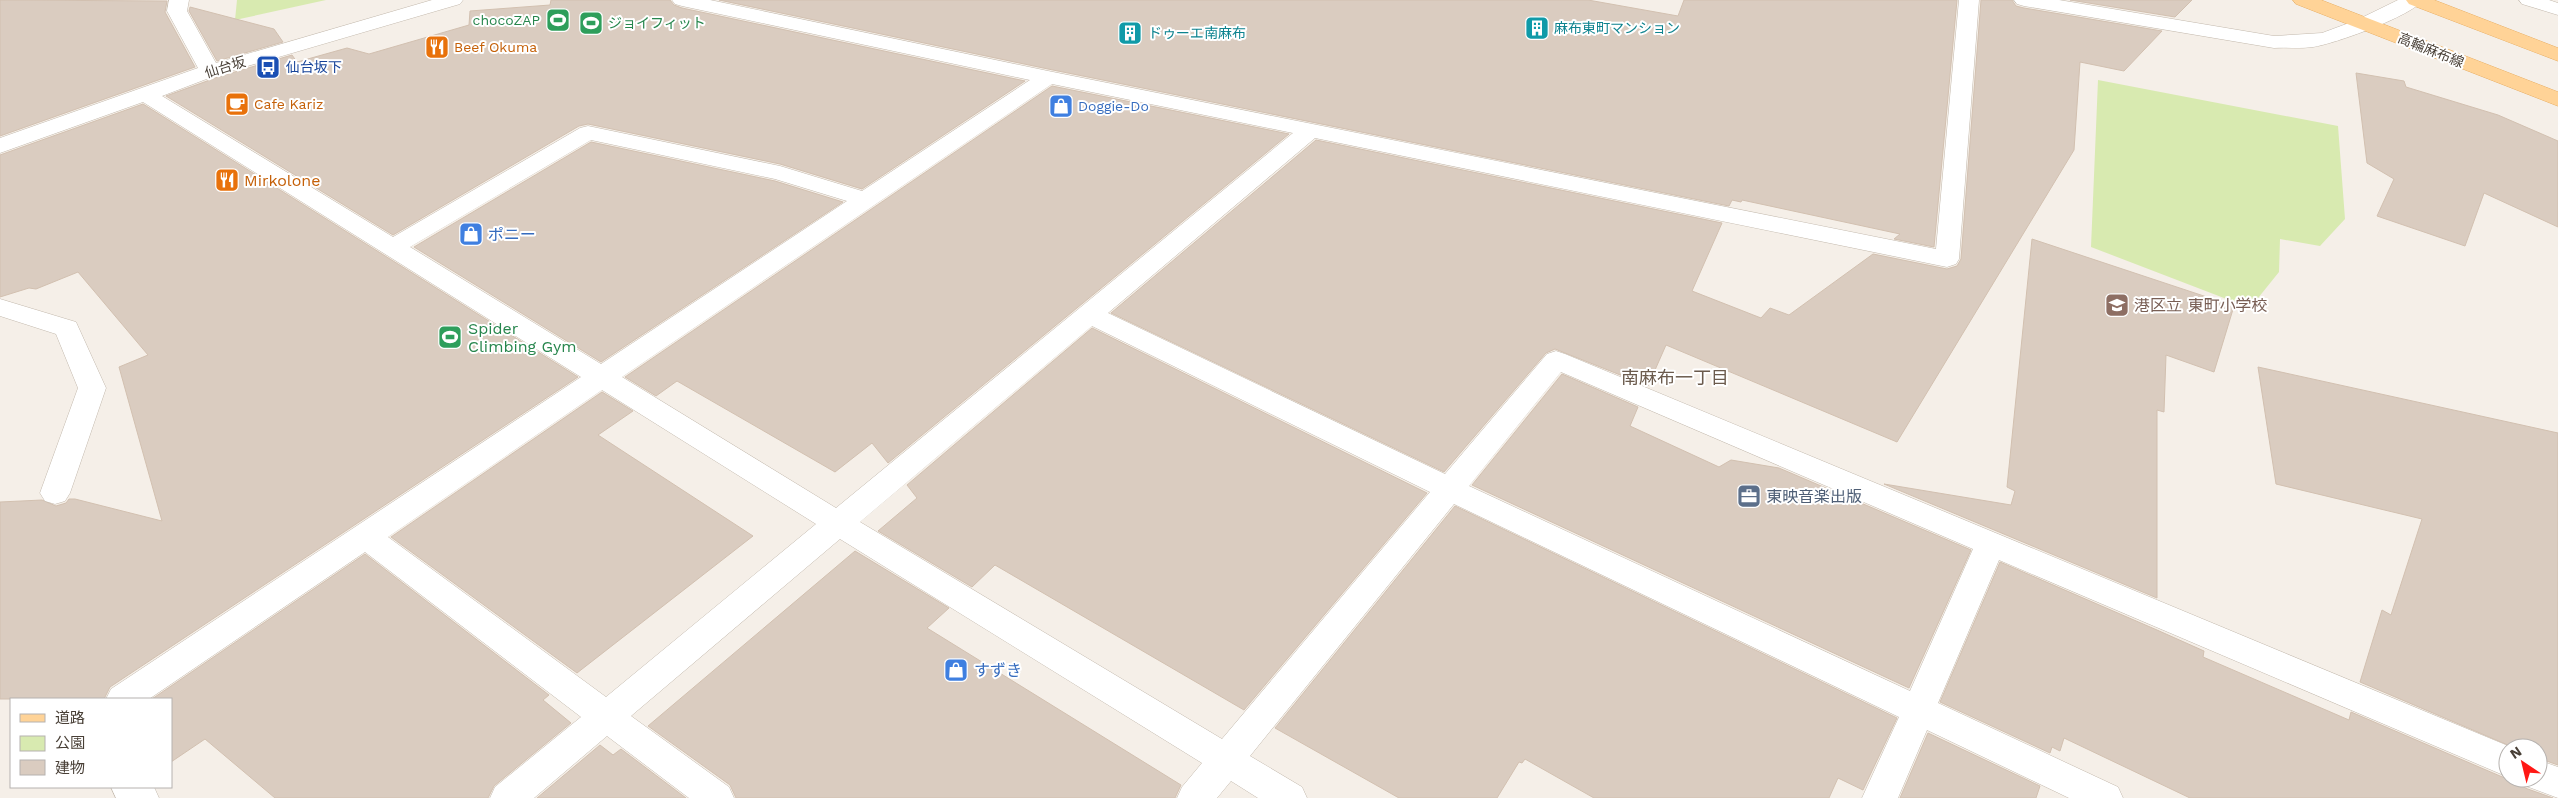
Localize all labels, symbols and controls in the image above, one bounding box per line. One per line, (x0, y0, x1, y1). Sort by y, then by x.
sports icon: chocoZAP (545, 7, 571, 33)
sports icon: ジョイフィット (578, 10, 604, 36)
place label: chocoZAP (473, 12, 540, 28)
place label: ジョイフィット (608, 15, 706, 31)
building icon: 麻布東町マンション (1524, 15, 1550, 41)
building icon: ドゥーエ南麻布 (1117, 20, 1143, 46)
place label: 麻布東町マンション (1554, 20, 1680, 36)
place label: ドゥーエ南麻布 (1148, 25, 1246, 41)
street label: 高輪麻布線 (2396, 29, 2466, 71)
restaurant icon: Beef Okuma (424, 34, 450, 60)
place label: Beef Okuma (454, 39, 537, 55)
street label: 仙台坂 (203, 53, 247, 81)
bus stop icon: 仙台坂下 (255, 54, 281, 80)
place label: 仙台坂下 (286, 59, 342, 75)
cafe icon: Cafe Kariz (224, 91, 250, 117)
shop icon: Doggie-Do (1048, 93, 1074, 119)
place label: Cafe Kariz (254, 96, 323, 112)
place label: Doggie-Do (1078, 98, 1149, 114)
restaurant icon: Mirkolone (214, 167, 240, 193)
place label: Mirkolone (244, 171, 320, 190)
shop icon: ポニー (458, 221, 484, 247)
place label: ポニー (488, 225, 536, 244)
school or university icon: 港区立 東町小学校 (2104, 292, 2130, 318)
place label: 港区立 東町小学校 (2134, 296, 2267, 315)
place label: Spider Climbing Gym (468, 319, 577, 356)
sports icon: Spider Climbing Gym (437, 324, 463, 350)
district label: 南麻布一丁目 (1621, 367, 1729, 388)
office icon: 東映音楽出版 (1736, 483, 1762, 509)
place label: 東映音楽出版 (1766, 487, 1862, 506)
shop icon: すずき (943, 657, 969, 683)
place label: すずき (974, 661, 1022, 680)
legend (10, 698, 172, 788)
text: 道路 (55, 709, 85, 727)
text: 公園 (55, 734, 85, 752)
north arrow (2498, 738, 2548, 788)
text: N (2507, 743, 2524, 762)
text: 建物 (55, 759, 85, 777)

